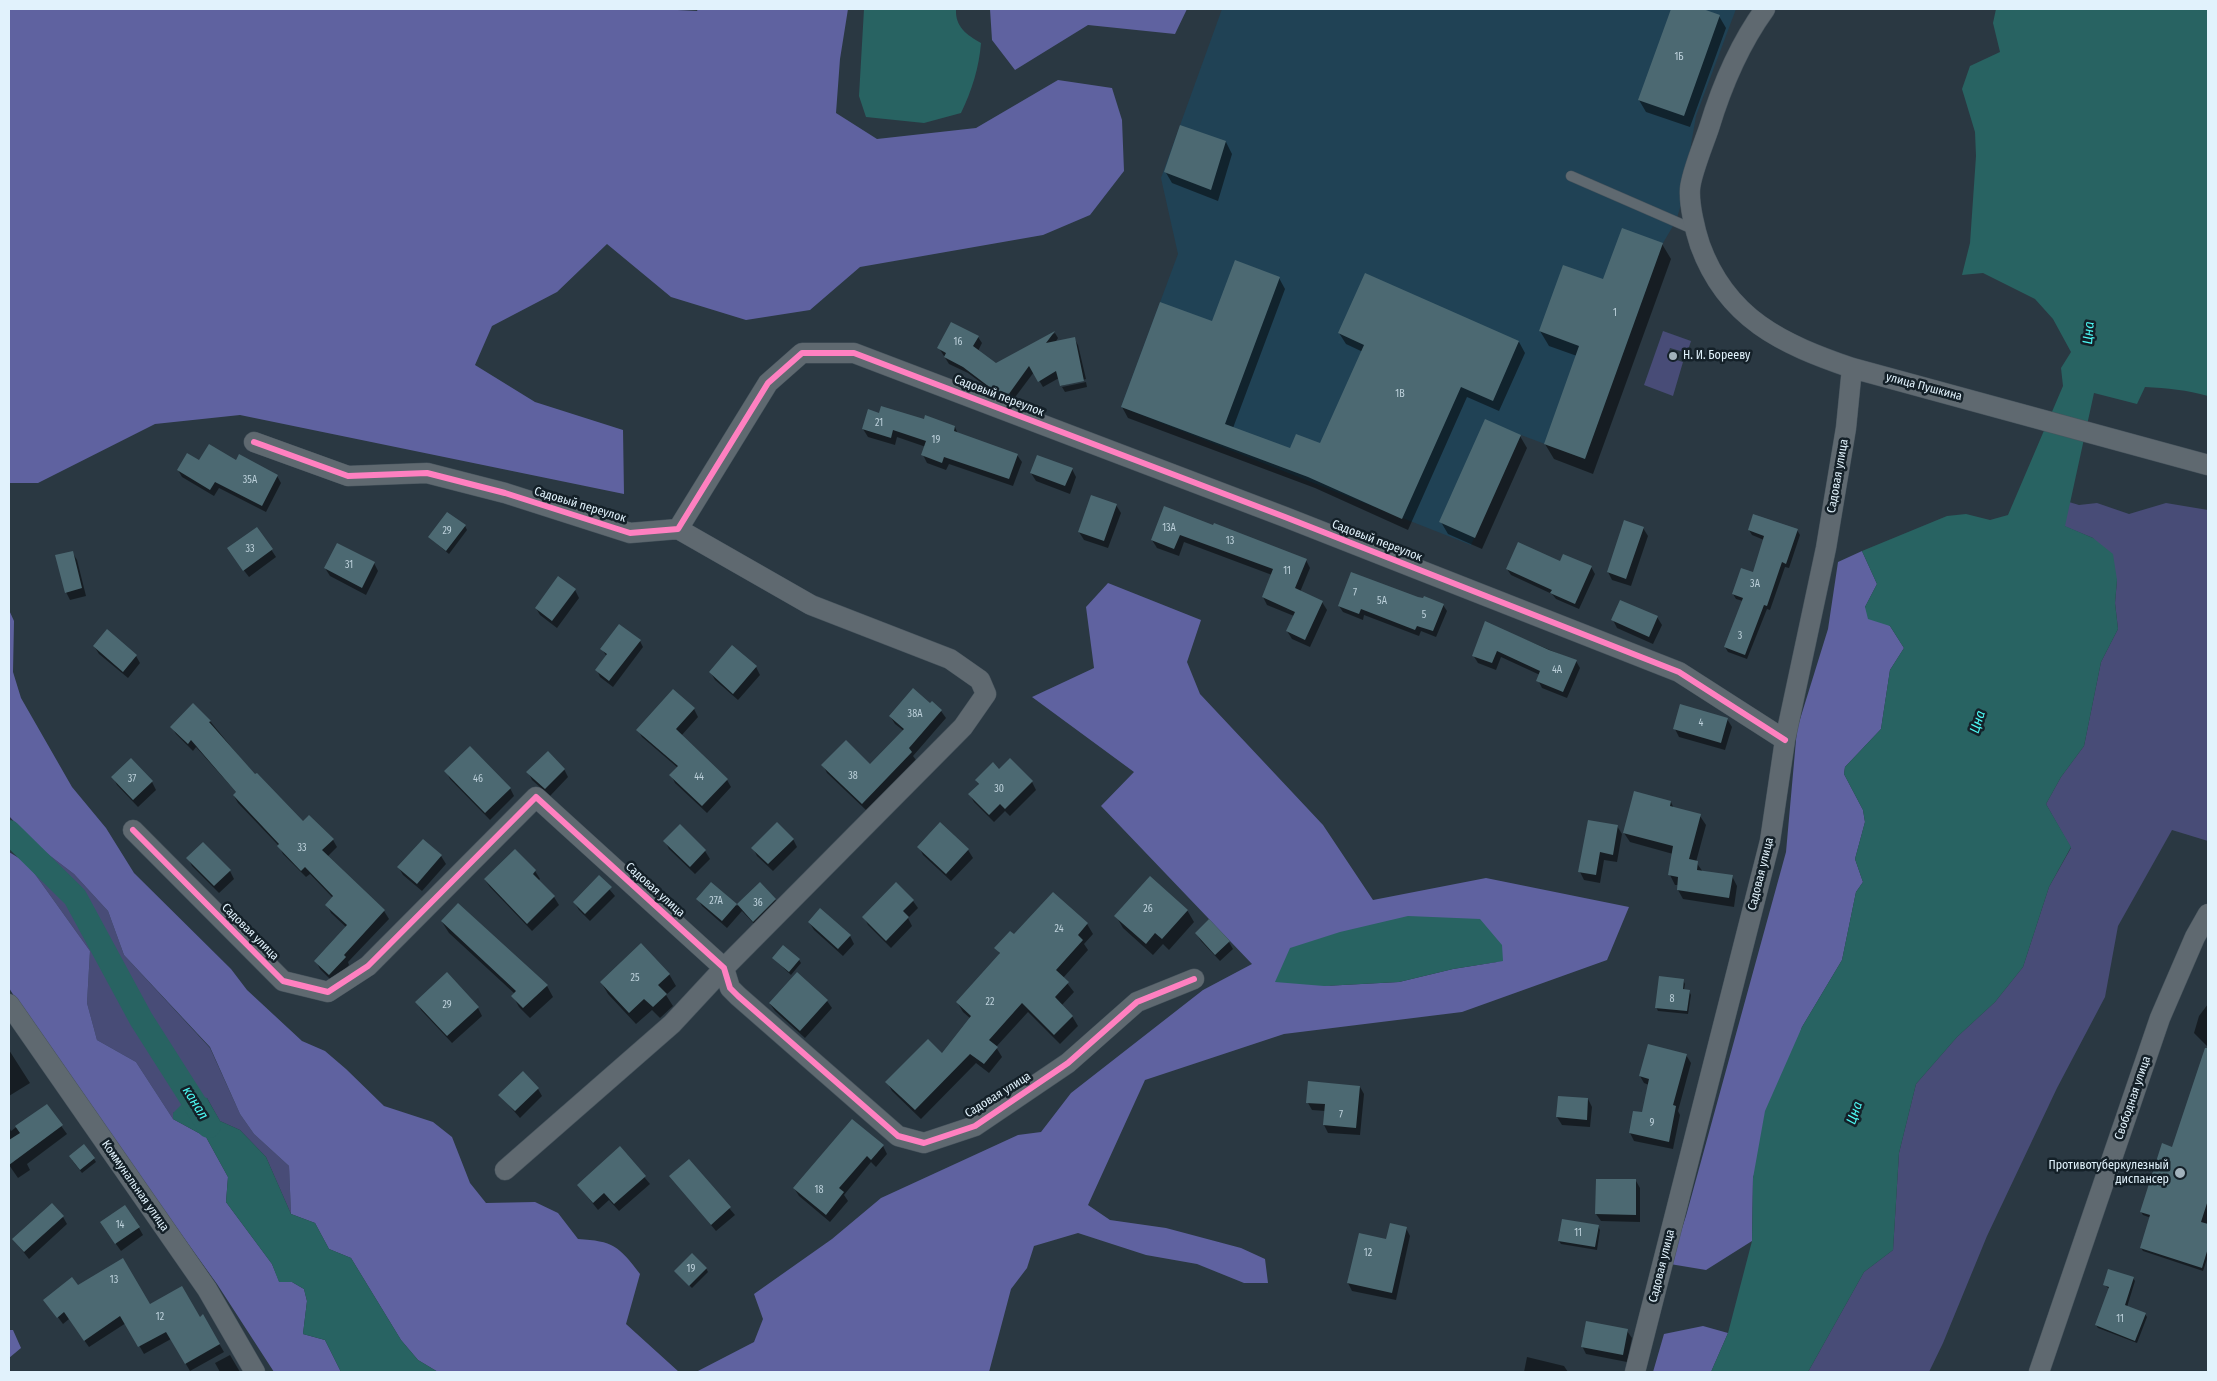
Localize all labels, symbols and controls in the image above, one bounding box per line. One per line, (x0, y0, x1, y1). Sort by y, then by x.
house number: 1Б (1674, 51, 1684, 63)
house number: 1 (1613, 307, 1617, 319)
water label: Цна (2080, 321, 2098, 345)
house number: 16 (954, 336, 962, 348)
place label: Н. И. Борееву (1683, 349, 1750, 363)
marker: Н. И. Борееву (1667, 350, 1679, 362)
street label: улица Пушкина (1884, 370, 1964, 404)
street label: Садовый переулок (952, 372, 1046, 420)
house number: 1В (1395, 388, 1405, 400)
house number: 21 (875, 417, 883, 429)
house number: 19 (932, 434, 940, 446)
street label: Садовая улица (1824, 438, 1852, 514)
house number: 35А (243, 474, 257, 486)
street label: Садовый переулок (532, 484, 628, 526)
street label: Садовый переулок (1330, 517, 1424, 565)
house number: 13А (1162, 522, 1176, 534)
house number: 29 (442, 525, 452, 537)
house number: 13 (1226, 535, 1234, 547)
house number: 33 (245, 543, 255, 555)
house number: 31 (345, 559, 353, 571)
house number: 11 (1283, 565, 1291, 577)
house number: 3А (1750, 578, 1760, 590)
house number: 7 (1353, 587, 1357, 599)
house number: 5А (1377, 595, 1387, 607)
house number: 5 (1422, 609, 1426, 621)
house number: 3 (1738, 630, 1742, 642)
house number: 4А (1552, 664, 1562, 676)
house number: 38А (908, 708, 922, 720)
water label: Цна (1966, 708, 1990, 736)
house number: 4 (1699, 717, 1703, 729)
house number: 38 (848, 770, 858, 782)
house number: 44 (694, 771, 704, 783)
house number: 37 (128, 773, 136, 785)
house number: 46 (473, 773, 483, 785)
house number: 30 (994, 783, 1004, 795)
street label: Садовая улица (1745, 836, 1777, 912)
house number: 33 (297, 842, 307, 854)
street label: Садовая улица (622, 860, 688, 920)
house number: 27А (709, 895, 723, 907)
house number: 36 (753, 897, 763, 909)
street label: Садовая улица (218, 900, 282, 964)
house number: 26 (1143, 903, 1153, 915)
house number: 24 (1054, 923, 1064, 935)
house number: 25 (631, 972, 639, 984)
house number: 8 (1670, 993, 1674, 1005)
house number: 22 (986, 996, 994, 1008)
house number: 29 (442, 999, 452, 1011)
street label: Свободная улица (2112, 1054, 2154, 1142)
street label: Садовая улица (962, 1069, 1034, 1121)
water label: канал (178, 1083, 212, 1123)
water label: Цна (1843, 1099, 1867, 1127)
house number: 7 (1339, 1109, 1343, 1121)
house number: 9 (1650, 1117, 1654, 1129)
street label: Коммунальная улица (98, 1138, 172, 1234)
place label: Противотуберкулезный диспансер (2048, 1159, 2169, 1187)
marker: Противотуберкулезный диспансер (2173, 1166, 2187, 1180)
house number: 18 (815, 1184, 823, 1196)
house number: 14 (116, 1219, 124, 1231)
house number: 11 (1574, 1227, 1582, 1239)
street label: Садовая улица (1646, 1228, 1678, 1304)
house number: 12 (1364, 1247, 1372, 1259)
house number: 19 (687, 1263, 695, 1275)
house number: 13 (110, 1274, 118, 1286)
house number: 12 (156, 1311, 164, 1323)
house number: 11 (2116, 1313, 2124, 1325)

